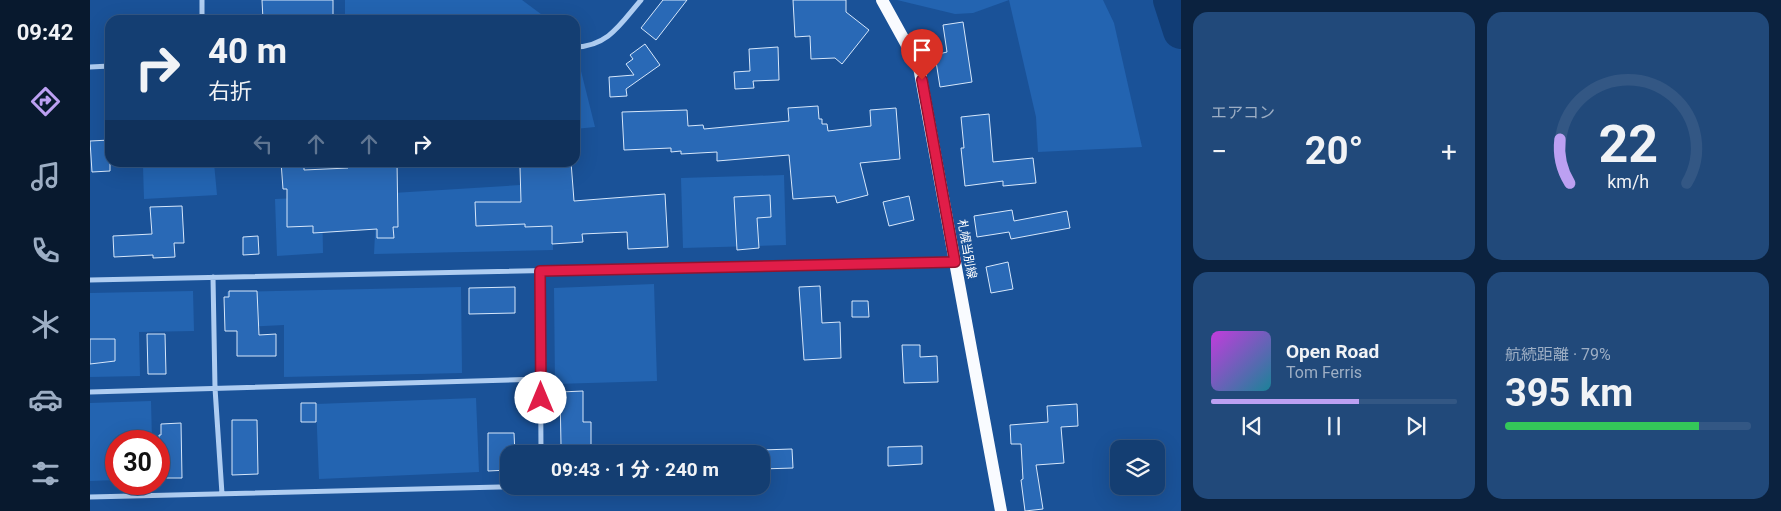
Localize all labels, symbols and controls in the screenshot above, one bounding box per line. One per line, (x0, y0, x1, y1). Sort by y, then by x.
text: 09:42 (17, 20, 73, 45)
pin (901, 29, 943, 80)
text: 40 m (208, 31, 287, 72)
icon: right (125, 35, 190, 100)
icon: arrive (908, 36, 936, 64)
text: 右折 (208, 79, 252, 104)
icon: directions (28, 84, 63, 119)
text: エアコン (1211, 103, 1275, 122)
text: 22 (1598, 114, 1658, 175)
text: 20° (1305, 129, 1363, 173)
icon: left (249, 130, 277, 158)
icon: ahead (302, 130, 330, 158)
icon: ahead (355, 130, 383, 158)
icon: right (408, 130, 436, 158)
text: − (1211, 135, 1227, 168)
text: + (1441, 135, 1457, 168)
icon: music (28, 159, 63, 194)
text: km/h (1607, 171, 1649, 192)
street label: 札幌当別線 (955, 218, 979, 280)
icon: phone (28, 233, 63, 268)
icon: climate (28, 307, 63, 342)
text: Open Road (1286, 340, 1379, 363)
text: 航続距離 · 79% (1505, 345, 1611, 364)
text: Tom Ferris (1286, 363, 1362, 382)
position arrow (514, 371, 566, 423)
text: 395 km (1505, 371, 1633, 415)
icon: car (28, 382, 63, 417)
icon: previous (1238, 412, 1266, 440)
icon: pause (1320, 412, 1348, 440)
icon: next (1402, 412, 1430, 440)
speed limit sign: 30 (105, 430, 170, 495)
map controls (1110, 440, 1165, 495)
button: layers (1110, 440, 1165, 495)
icon: filters (28, 456, 63, 491)
text: 09:43 · 1 分 · 240 m (551, 458, 719, 481)

